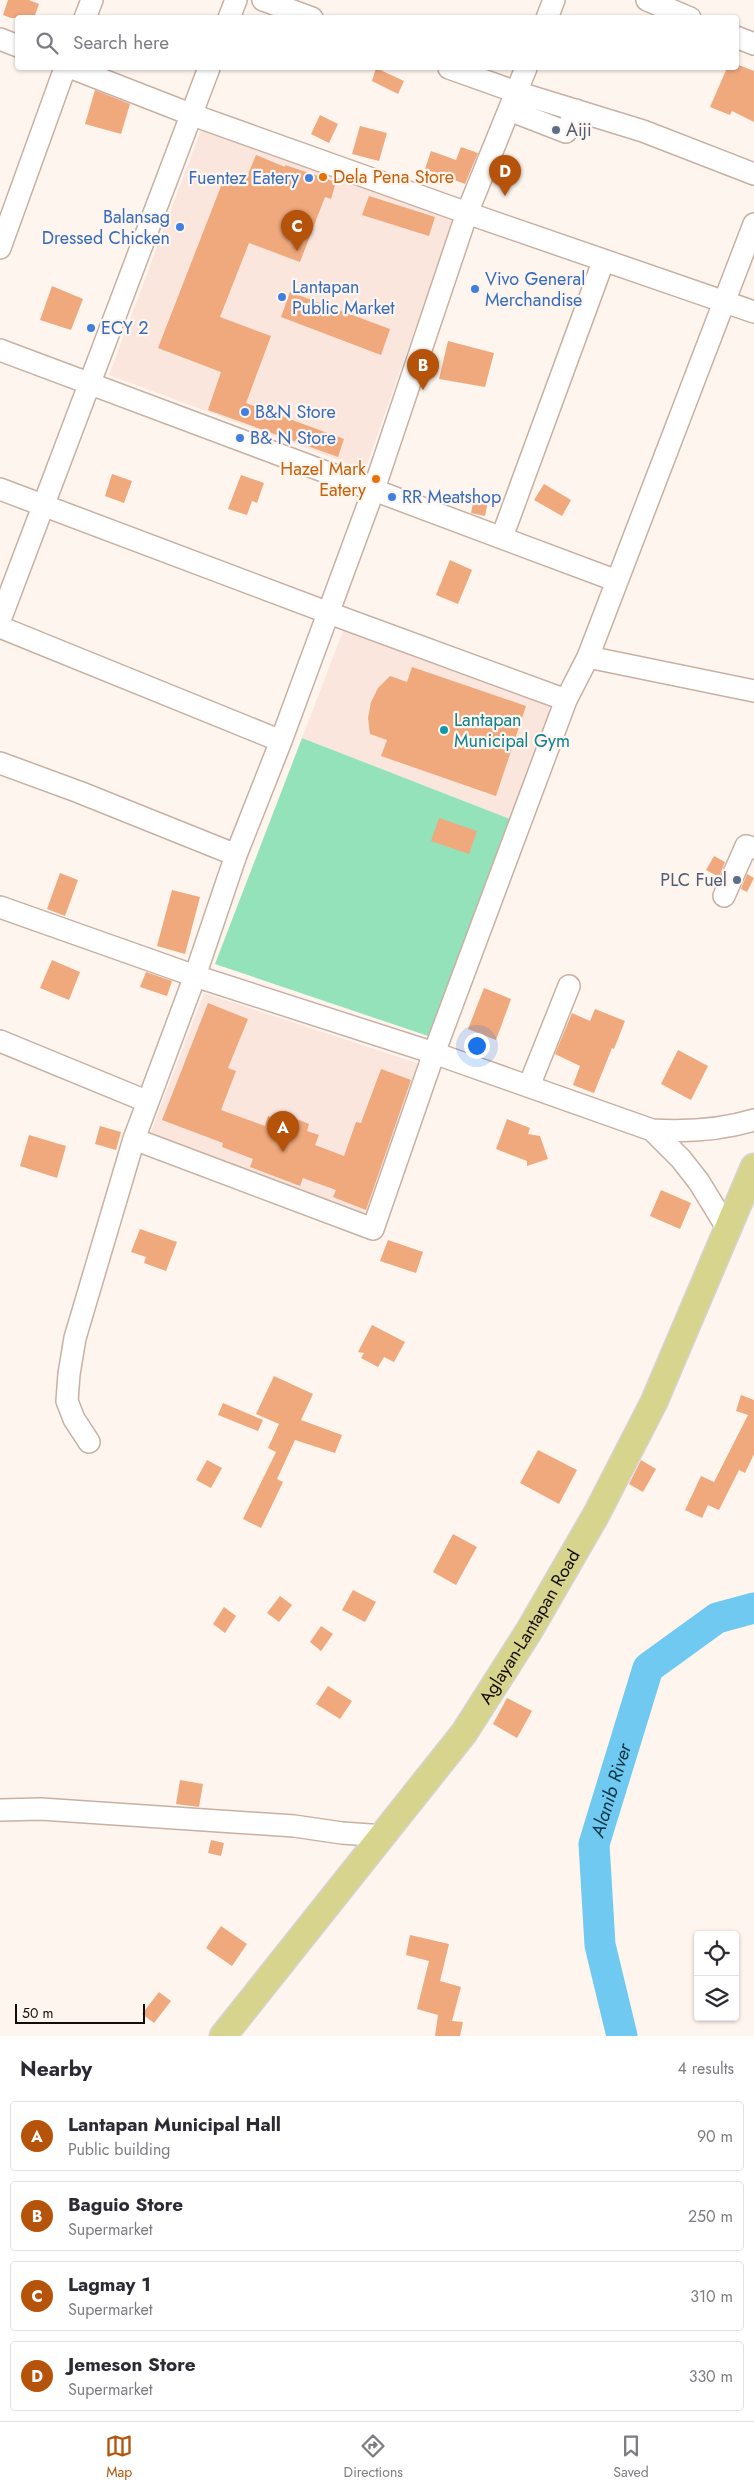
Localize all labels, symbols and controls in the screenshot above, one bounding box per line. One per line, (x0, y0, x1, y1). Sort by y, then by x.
search box (15, 15, 739, 70)
icon: search (33, 29, 61, 57)
text: Search here (73, 29, 169, 56)
place label: Aiji (566, 117, 592, 143)
marker: Aiji (550, 124, 562, 136)
pin: D (489, 155, 521, 196)
place label: Dela Pena Store (333, 164, 454, 190)
place label: Fuentez Eatery (188, 165, 299, 191)
marker: Dela Pena Store (317, 171, 329, 183)
marker: Fuentez Eatery (303, 172, 315, 184)
place label: Balansag Dressed Chicken (42, 204, 170, 251)
pin: C (281, 210, 313, 251)
marker: Balansag Dressed Chicken (174, 221, 186, 233)
place label: Vivo General Merchandise (485, 266, 585, 313)
place label: Lantapan Public Market (292, 274, 395, 321)
marker: Vivo General Merchandise (469, 283, 481, 295)
marker: Lantapan Public Market (276, 291, 288, 303)
place label: ECY 2 (101, 315, 148, 341)
marker: ECY 2 (85, 322, 97, 334)
pin: B (407, 349, 439, 390)
place label: B&N Store (255, 399, 336, 425)
marker: B&N Store (239, 406, 251, 418)
place label: B& N Store (250, 425, 336, 451)
marker: B& N Store (234, 432, 246, 444)
place label: Hazel Mark Eatery (280, 456, 366, 503)
marker: Hazel Mark Eatery (370, 473, 382, 485)
place label: RR Meatshop (402, 484, 501, 510)
marker: RR Meatshop (386, 491, 398, 503)
place label: Lantapan Municipal Gym (454, 707, 570, 754)
marker: Lantapan Municipal Gym (438, 724, 450, 736)
place label: PLC Fuel (660, 867, 727, 893)
marker: PLC Fuel (731, 874, 743, 886)
your location (464, 1033, 490, 1059)
pin: A (267, 1111, 299, 1152)
street label: Aglayan-Lantapan Road (473, 1545, 586, 1709)
water label: Alanib River (583, 1739, 638, 1841)
map controls (694, 1931, 739, 2021)
button: locate (694, 1931, 739, 1976)
button: layers (694, 1976, 739, 2021)
scale bar (15, 2001, 145, 2024)
text: 50 m (22, 2003, 53, 2023)
text: Nearby (20, 2054, 92, 2084)
text: 4 results (678, 2057, 734, 2080)
text: Lantapan Municipal Hall (68, 2111, 281, 2138)
text: A (31, 2125, 43, 2148)
text: 90 m (697, 2125, 733, 2148)
text: Public building (68, 2138, 170, 2161)
text: Baguio Store (68, 2191, 183, 2218)
text: B (32, 2205, 42, 2228)
text: 250 m (688, 2205, 733, 2228)
text: Supermarket (68, 2218, 153, 2241)
text: Lagmay 1 (68, 2271, 151, 2298)
text: C (31, 2285, 43, 2308)
text: 310 m (690, 2285, 733, 2308)
text: Supermarket (68, 2298, 153, 2321)
text: Jemeson Store (68, 2351, 196, 2378)
text: D (31, 2365, 43, 2388)
text: 330 m (689, 2365, 733, 2388)
text: Supermarket (68, 2378, 153, 2401)
tab: Map (105, 2432, 133, 2482)
tab: Directions (344, 2432, 403, 2482)
tab: Saved (613, 2432, 649, 2482)

